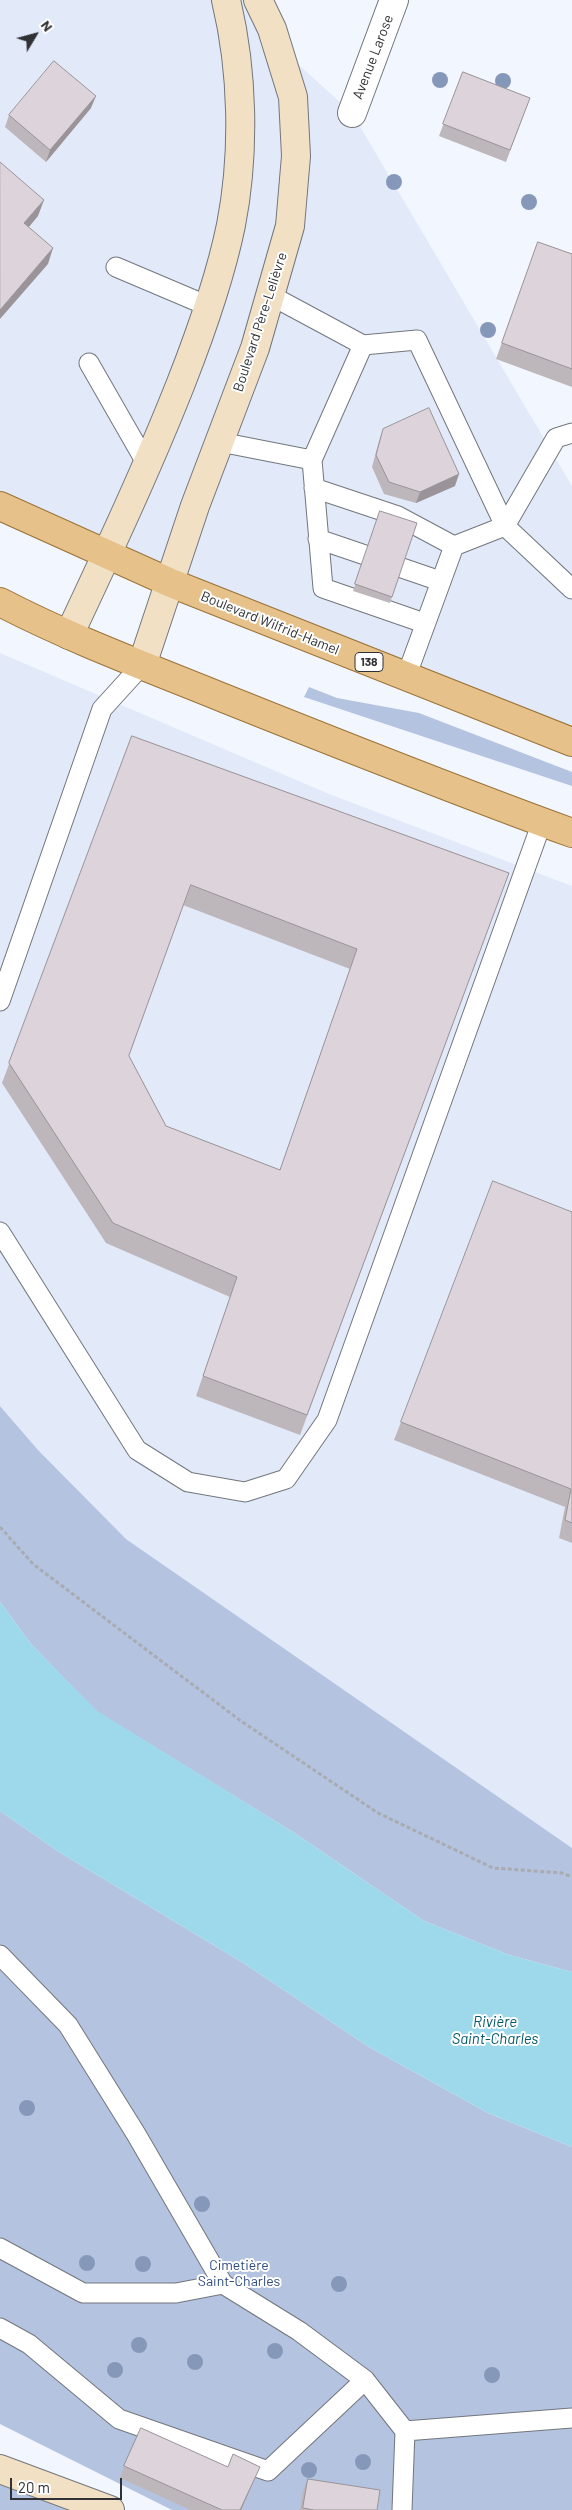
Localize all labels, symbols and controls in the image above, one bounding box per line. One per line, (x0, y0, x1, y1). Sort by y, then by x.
north arrow (10, 10, 60, 60)
street label: Avenue Larose (349, 12, 397, 102)
text: N (38, 17, 57, 35)
street label: Boulevard Père-Lelièvre (230, 250, 290, 394)
street label: Boulevard Wilfrid-Hamel (198, 588, 342, 658)
road number: 138 (355, 652, 383, 672)
water label: Rivière Saint-Charles (452, 2013, 538, 2048)
park label: Cimetière Saint-Charles (198, 2257, 280, 2290)
scale bar (12, 2468, 125, 2500)
text: 20 m (18, 2478, 50, 2496)

